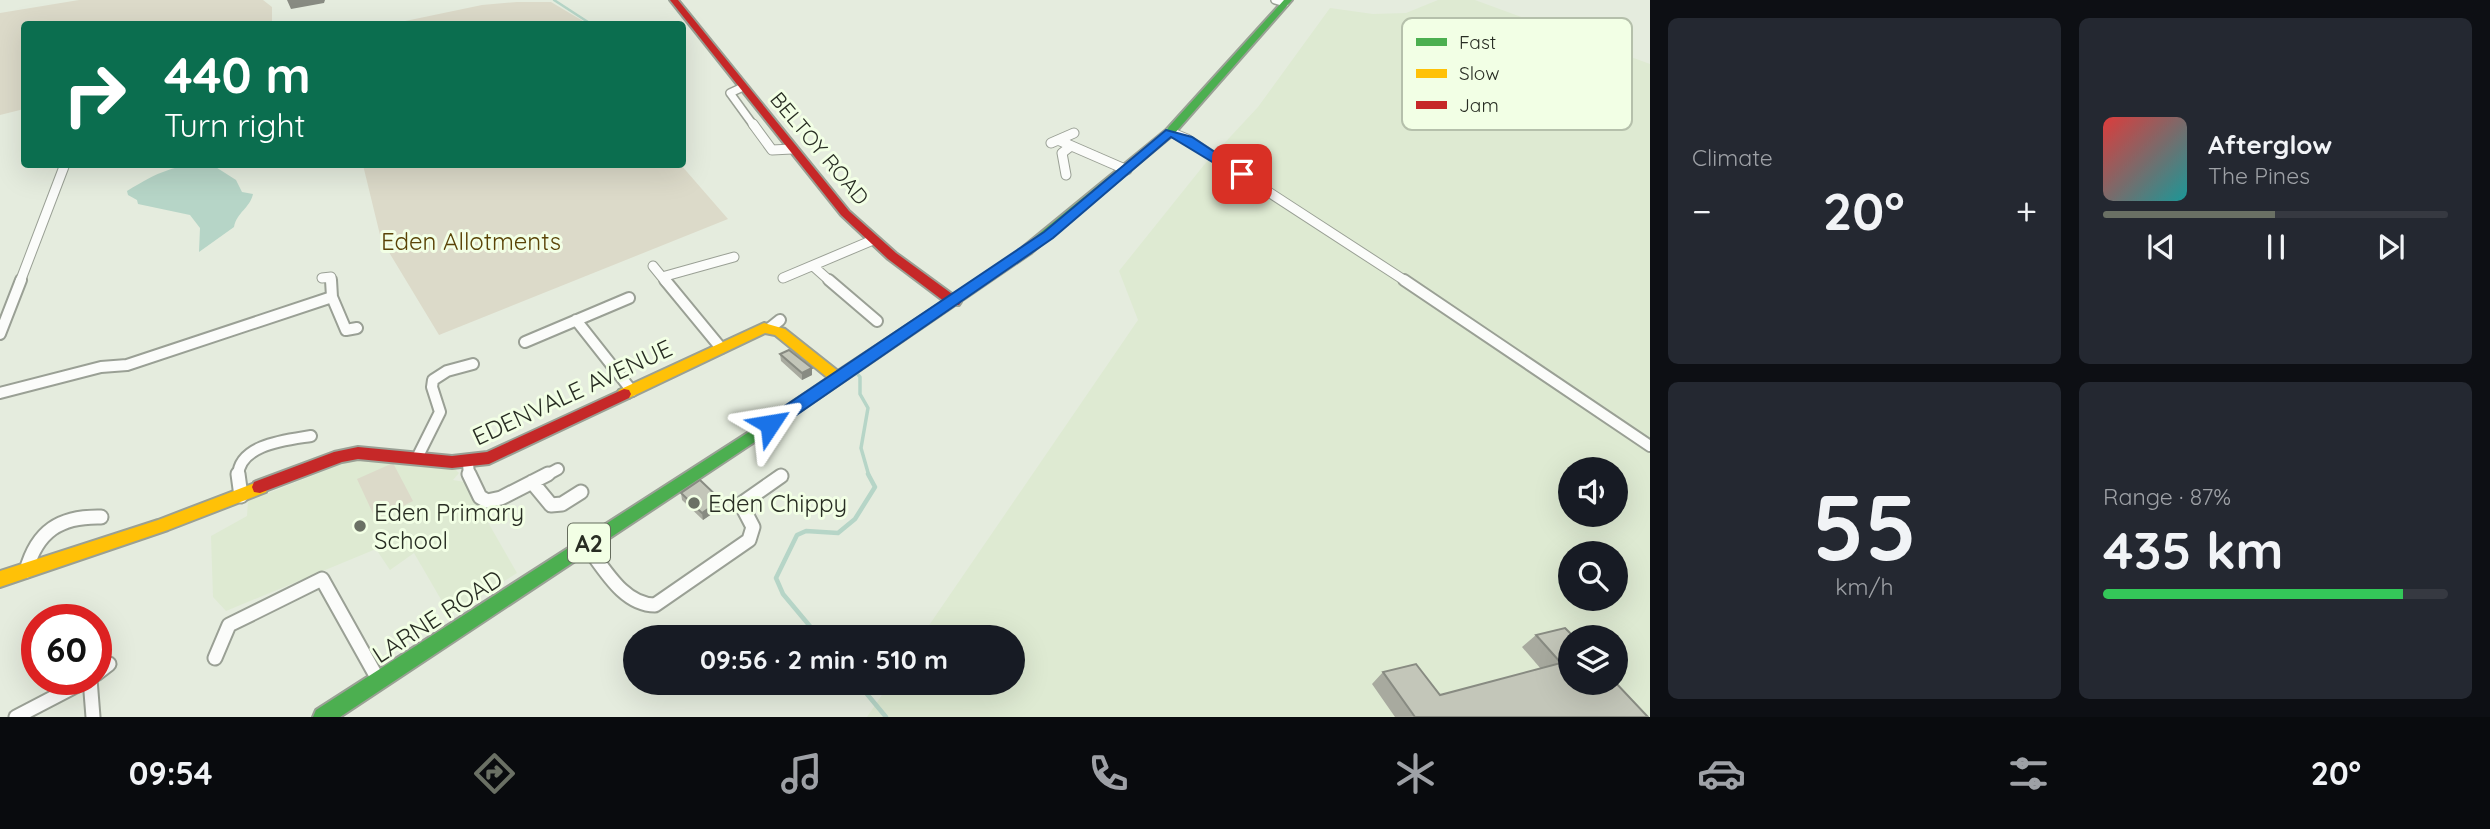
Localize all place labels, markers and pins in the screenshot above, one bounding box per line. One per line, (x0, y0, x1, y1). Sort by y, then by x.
pin (1212, 144, 1272, 204)
place label: Eden Chippy (708, 488, 847, 518)
marker: Eden Chippy (686, 495, 702, 511)
place label: Eden Primary School (374, 497, 524, 555)
marker: Eden Primary School (352, 518, 368, 534)

